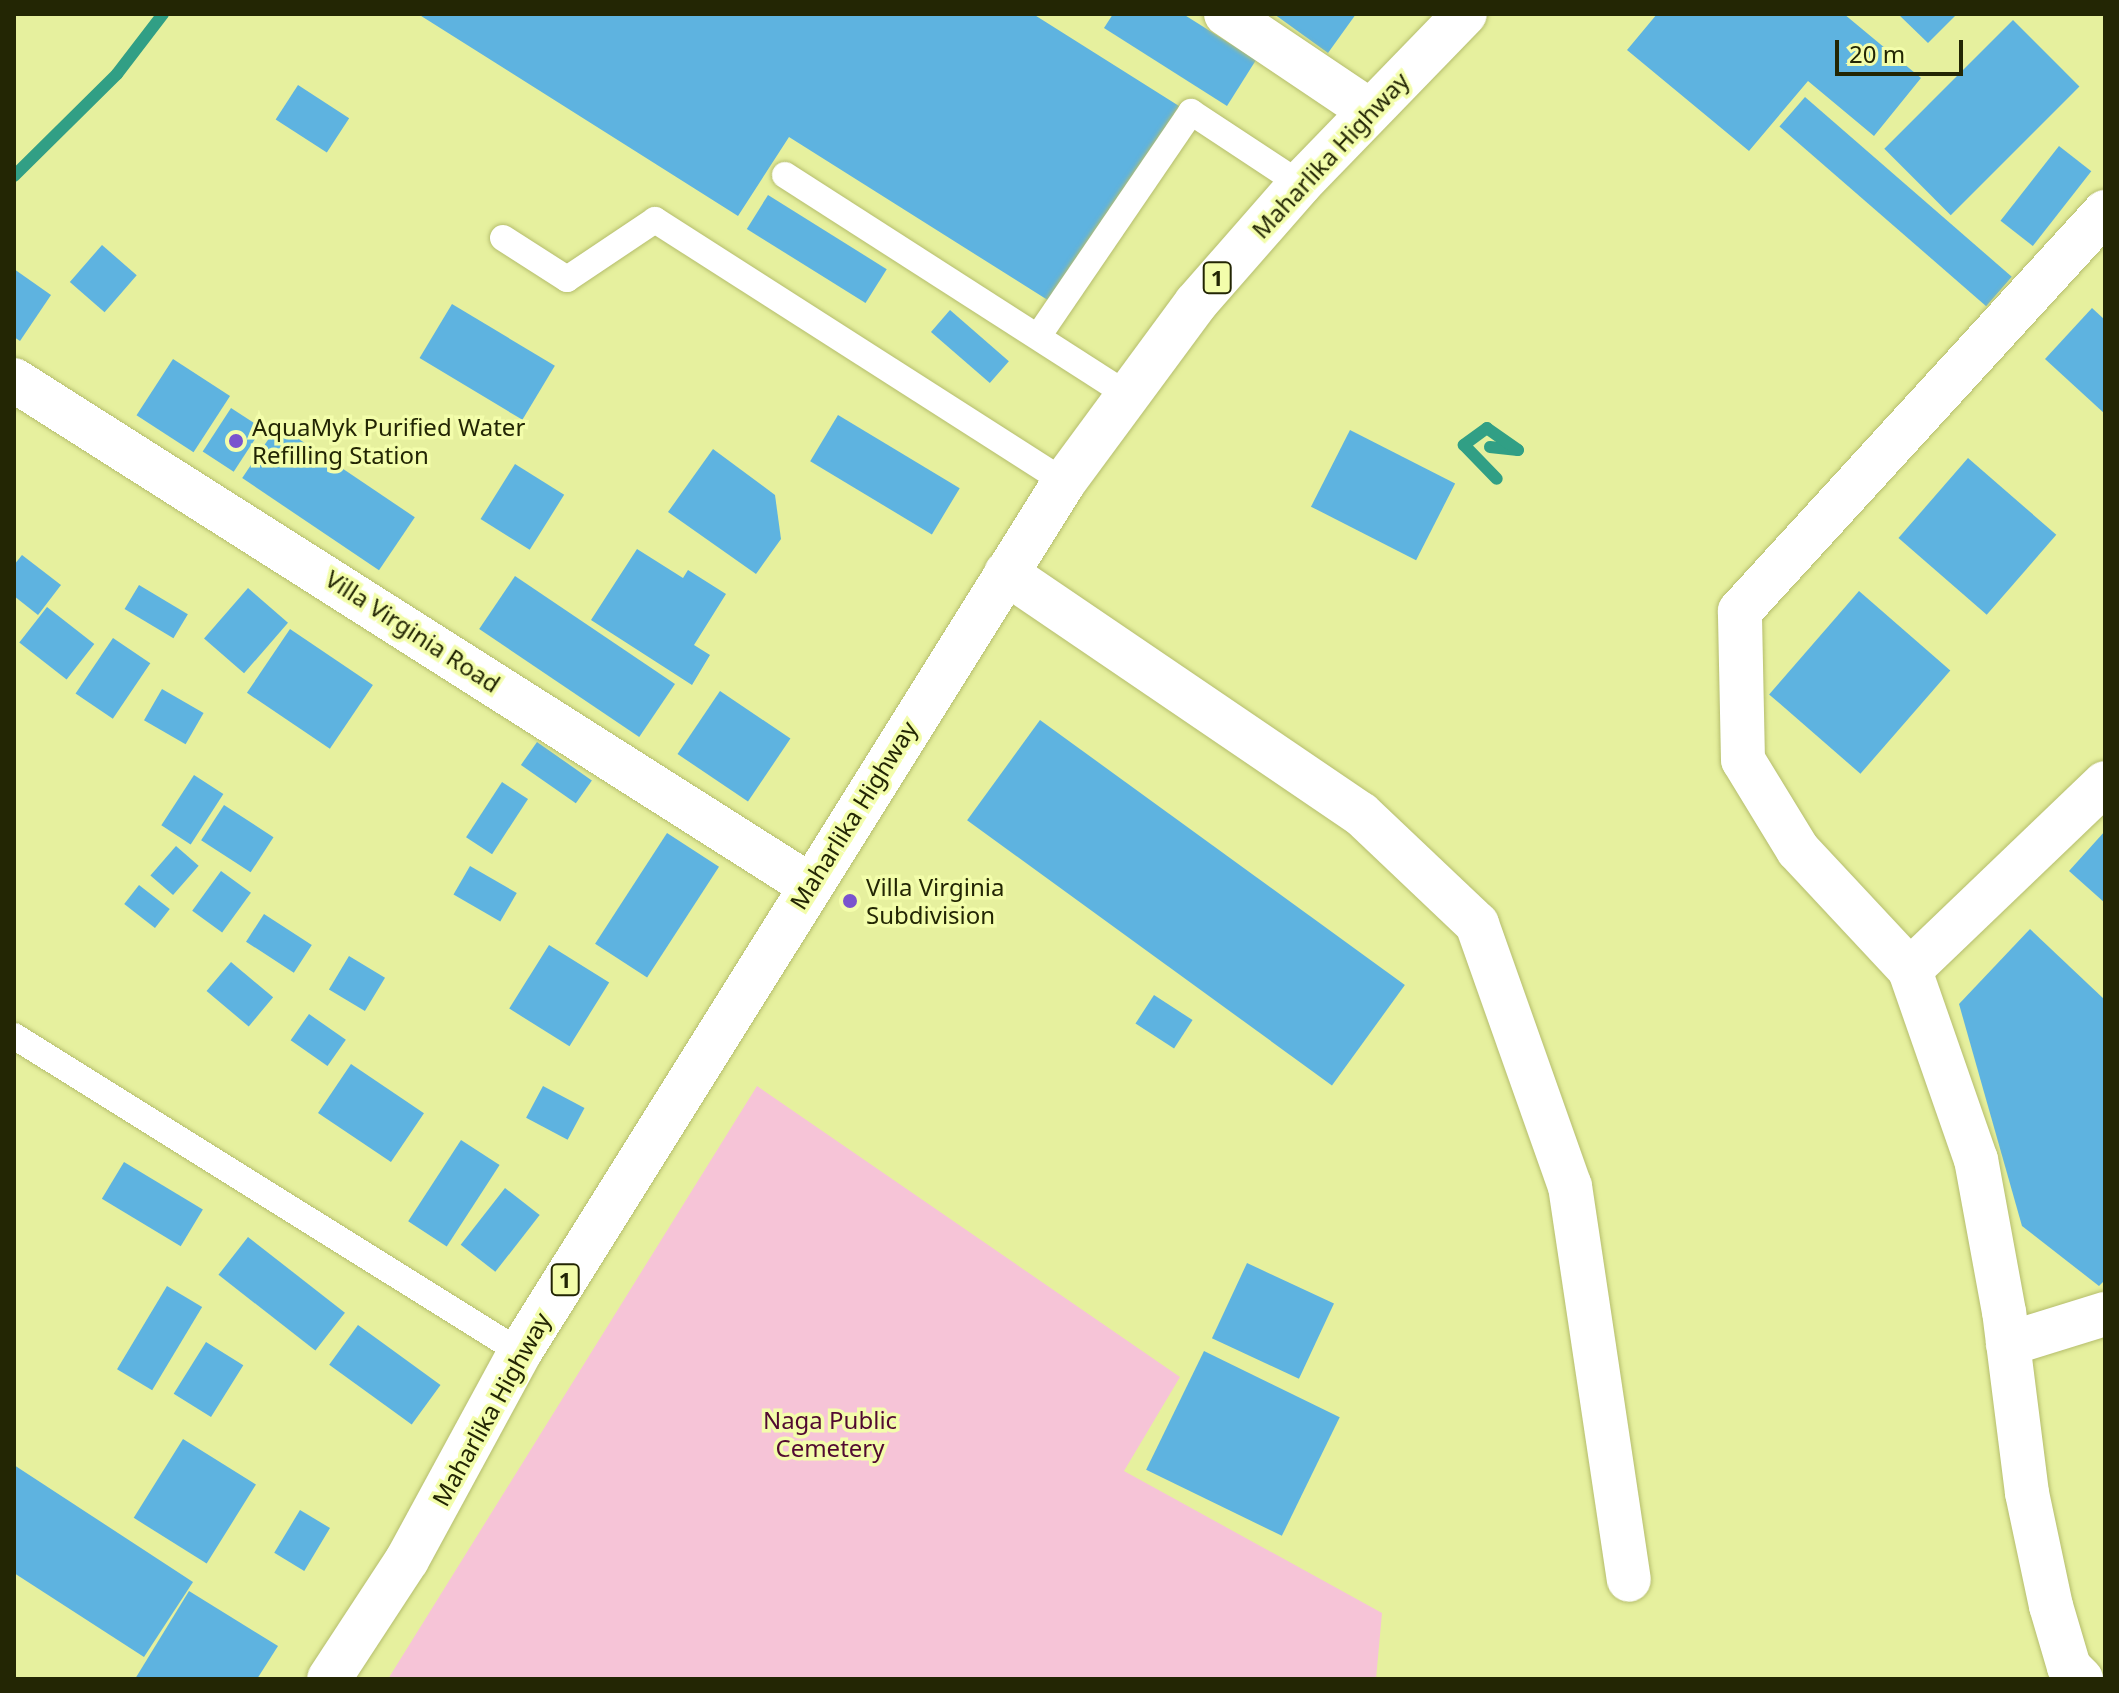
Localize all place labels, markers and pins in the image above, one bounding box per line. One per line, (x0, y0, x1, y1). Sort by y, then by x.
place label: AquaMyk Purified Water Refilling Station (252, 413, 525, 469)
marker: AquaMyk Purified Water Refilling Station (227, 432, 245, 450)
place label: Villa Virginia Subdivision (866, 873, 1004, 929)
marker: Villa Virginia Subdivision (841, 892, 859, 910)

